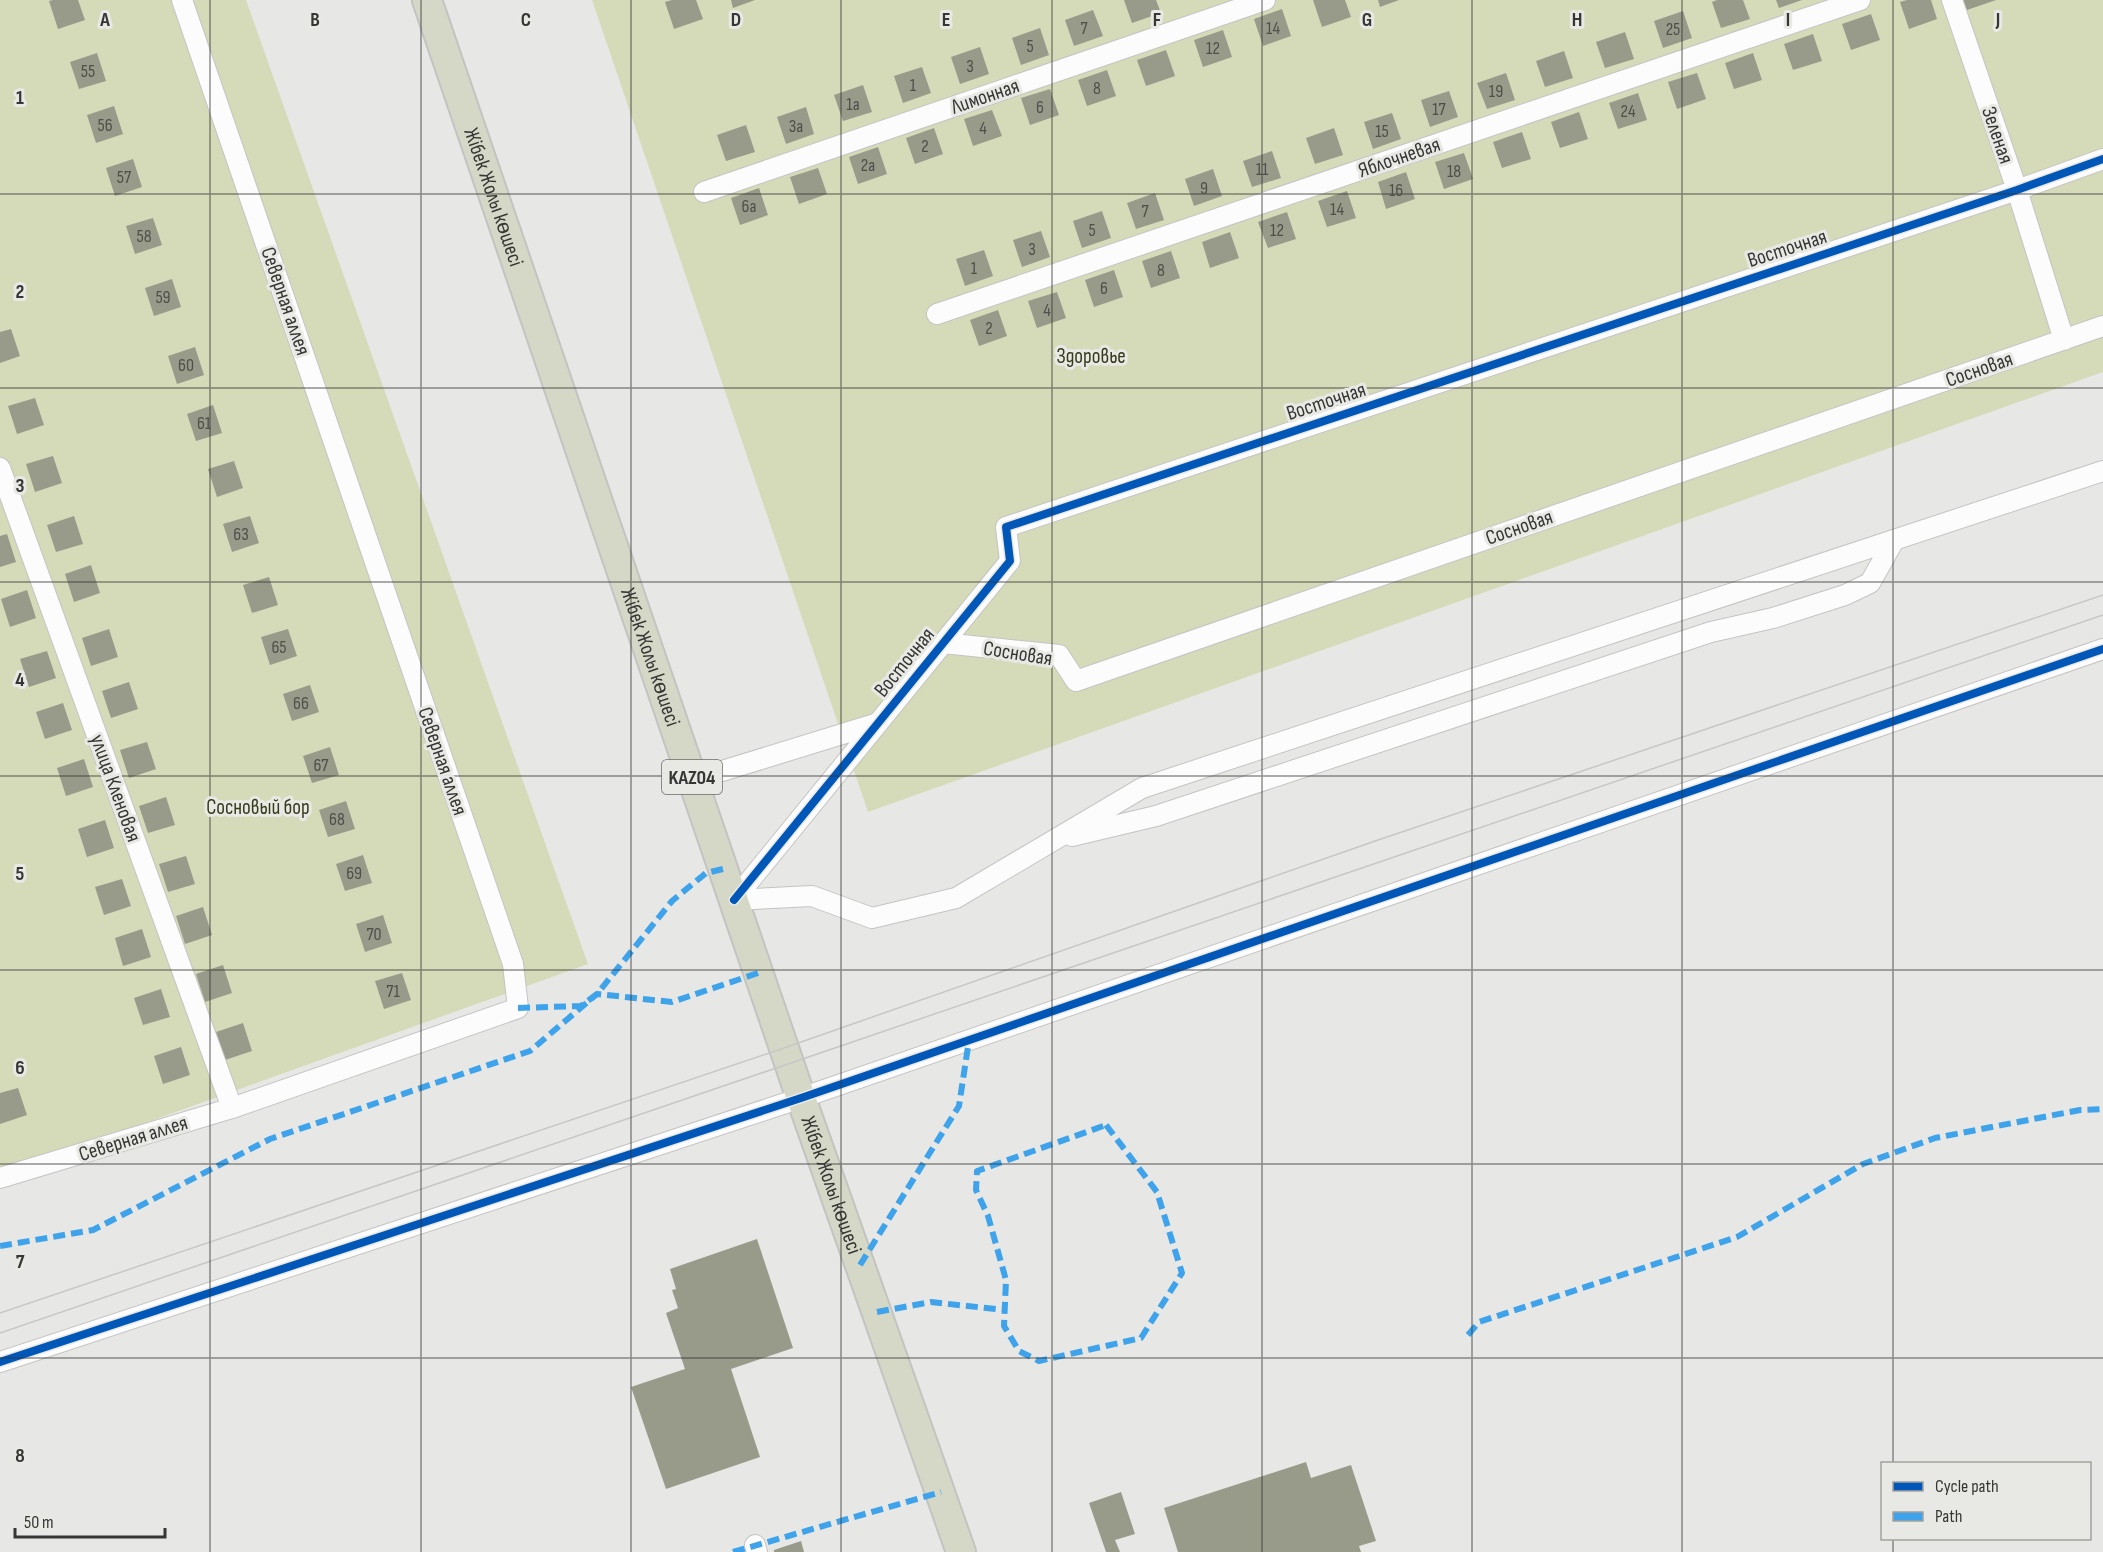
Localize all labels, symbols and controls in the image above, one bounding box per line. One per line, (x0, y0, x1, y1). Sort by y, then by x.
text: A (99, 8, 110, 32)
text: B (310, 8, 320, 32)
text: C (521, 8, 531, 32)
text: D (731, 8, 741, 32)
text: E (942, 8, 950, 32)
text: F (1153, 8, 1161, 32)
text: G (1362, 8, 1372, 32)
text: H (1572, 8, 1582, 32)
text: I (1786, 8, 1790, 32)
text: J (1995, 8, 2000, 32)
house number: 7 (1080, 18, 1088, 39)
house number: 14 (1266, 18, 1280, 39)
house number: 25 (1666, 19, 1680, 40)
house number: 5 (1026, 36, 1034, 57)
house number: 12 (1206, 38, 1220, 59)
house number: 3 (966, 56, 974, 77)
house number: 55 (81, 61, 95, 82)
street label: Лимонная (947, 73, 1023, 120)
house number: 1 (910, 75, 917, 96)
house number: 8 (1093, 78, 1101, 99)
house number: 19 (1489, 81, 1503, 102)
text: 1 (16, 86, 24, 110)
house number: 1а (846, 94, 860, 115)
house number: 6 (1036, 97, 1044, 118)
house number: 17 (1432, 99, 1447, 120)
house number: 24 (1621, 101, 1636, 122)
street label: Зеленая (1976, 103, 2019, 167)
house number: 56 (97, 115, 113, 136)
house number: 3а (789, 116, 803, 137)
house number: 4 (979, 118, 987, 139)
house number: 15 (1375, 121, 1389, 142)
street label: Жібек Жолы көшесі (458, 125, 529, 270)
street label: Яблочневая (1355, 132, 1443, 183)
house number: 2 (921, 136, 929, 157)
house number: 2а (861, 155, 875, 176)
house number: 11 (1256, 159, 1269, 180)
house number: 18 (1447, 161, 1461, 182)
house number: 57 (117, 167, 132, 188)
house number: 9 (1200, 178, 1208, 199)
house number: 16 (1389, 180, 1403, 201)
house number: 6а (742, 196, 756, 217)
house number: 14 (1330, 199, 1344, 220)
house number: 7 (1141, 201, 1149, 222)
house number: 5 (1088, 220, 1096, 241)
house number: 12 (1270, 220, 1284, 241)
street label: Восточная (1744, 224, 1830, 273)
house number: 58 (136, 226, 152, 247)
house number: 3 (1028, 239, 1036, 260)
street label: Северная аллея (255, 244, 316, 358)
house number: 1 (971, 258, 978, 279)
house number: 8 (1157, 260, 1165, 281)
house number: 6 (1100, 278, 1108, 299)
text: 2 (16, 280, 24, 304)
house number: 59 (155, 287, 171, 308)
house number: 4 (1043, 300, 1051, 321)
house number: 2 (985, 318, 993, 339)
park label: Здоровье (1056, 344, 1126, 369)
street label: Сосновая (1942, 346, 2016, 393)
house number: 60 (178, 355, 194, 376)
street label: Восточная (1283, 377, 1369, 426)
house number: 61 (197, 413, 212, 434)
text: 3 (16, 474, 25, 498)
street label: Сосновая (1482, 504, 1556, 551)
house number: 63 (233, 524, 249, 545)
street label: Жібек Жолы көшесі (615, 585, 685, 730)
street label: Восточная (869, 623, 940, 702)
street label: Сосновая (982, 636, 1054, 671)
house number: 65 (271, 637, 287, 658)
text: 4 (15, 668, 25, 692)
house number: 66 (293, 693, 309, 714)
street label: Северная аллея (412, 704, 473, 818)
street label: улица Кленовая (85, 731, 147, 845)
house number: 67 (313, 755, 329, 776)
road number: KАZ04 (662, 760, 722, 794)
park label: Сосновый бор (206, 795, 310, 820)
house number: 68 (329, 809, 345, 830)
text: 5 (16, 862, 25, 886)
house number: 69 (346, 863, 362, 884)
house number: 70 (366, 924, 382, 945)
house number: 71 (386, 981, 400, 1002)
text: 6 (15, 1056, 25, 1080)
street label: Северная аллея (76, 1110, 191, 1167)
street label: Жібек Жолы көшесі (795, 1113, 867, 1257)
text: 7 (16, 1250, 25, 1274)
text: 8 (15, 1444, 25, 1468)
legend (1881, 1462, 2091, 1540)
text: Cycle path (1935, 1476, 1999, 1497)
scale bar (15, 1501, 165, 1539)
text: Path (1935, 1506, 1963, 1527)
text: 50 m (24, 1512, 54, 1533)

